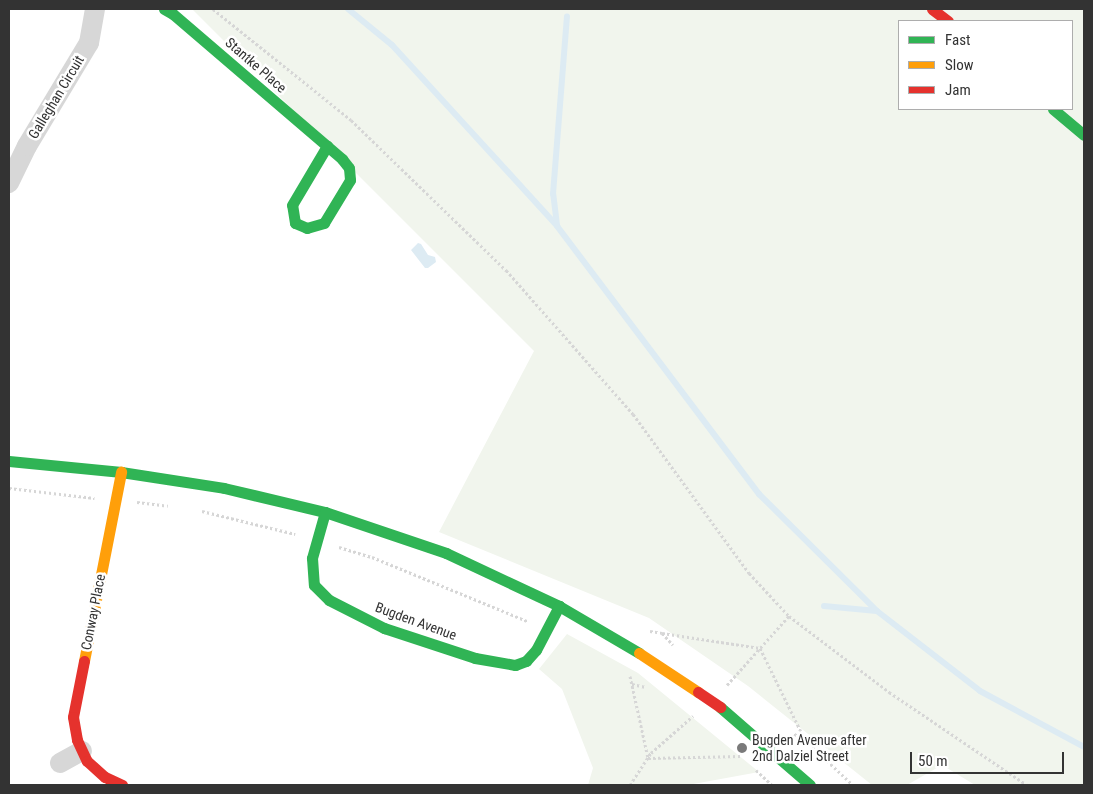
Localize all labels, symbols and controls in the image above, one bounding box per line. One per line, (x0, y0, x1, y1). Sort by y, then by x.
legend (898, 20, 1073, 110)
text: Fast (945, 31, 970, 49)
street label: Stantke Place (222, 34, 290, 96)
street label: Galleghan Circuit (25, 52, 87, 142)
text: Slow (945, 56, 974, 74)
text: Jam (945, 81, 971, 99)
street label: Conway Place (77, 573, 109, 651)
street label: Bugden Avenue (373, 599, 459, 643)
place label: Bugden Avenue after 2nd Dalziel Street (752, 732, 866, 764)
marker: Bugden Avenue after 2nd Dalziel Street (736, 742, 748, 754)
scale bar (913, 742, 1067, 774)
text: 50 m (918, 752, 948, 770)

